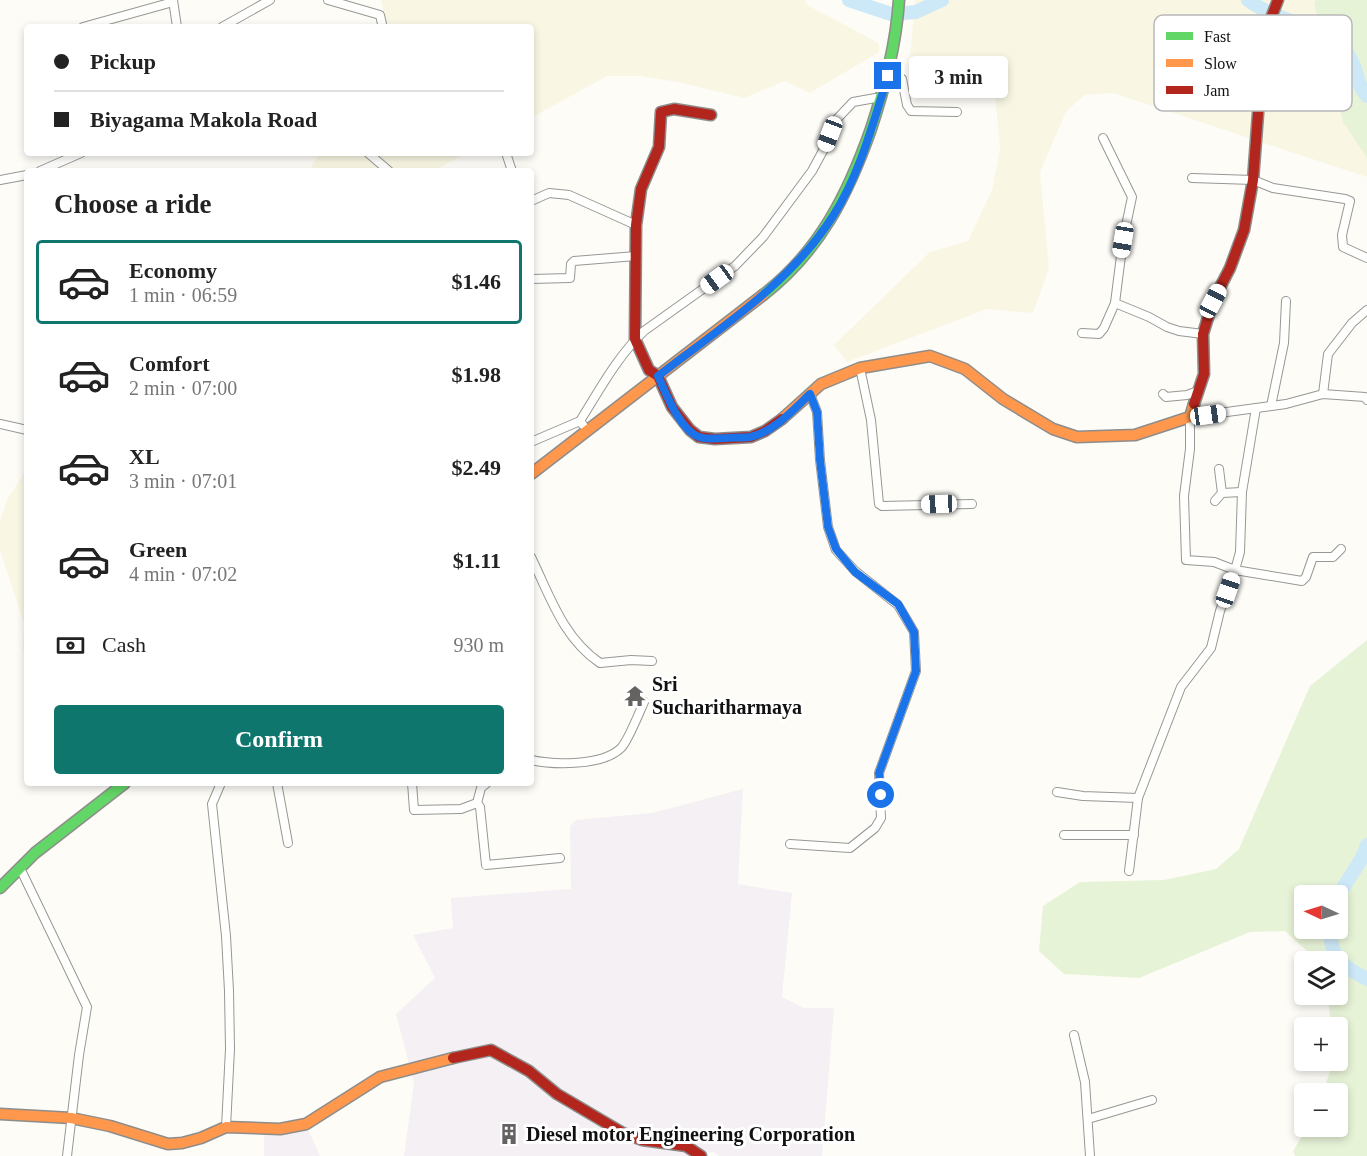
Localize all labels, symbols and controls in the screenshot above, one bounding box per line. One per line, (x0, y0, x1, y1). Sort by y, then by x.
legend (1154, 15, 1352, 111)
text: Fast (1204, 28, 1231, 45)
text: Pickup (90, 49, 156, 74)
callout: 3 min (909, 55, 1008, 97)
text: Slow (1204, 55, 1237, 72)
route end (874, 62, 901, 89)
text: 3 min (934, 66, 983, 88)
text: Jam (1204, 82, 1230, 99)
text: Biyagama Makola Road (90, 107, 317, 132)
car (815, 114, 845, 154)
text: Choose a ride (54, 189, 212, 219)
car (1111, 221, 1135, 259)
icon: car (57, 255, 111, 309)
text: Economy (129, 258, 217, 283)
car (697, 261, 737, 297)
text: $1.46 (452, 269, 501, 294)
car (1197, 281, 1229, 321)
text: 1 min · 06:59 (129, 284, 237, 306)
icon: car (57, 348, 111, 402)
text: Comfort (129, 351, 210, 376)
text: $1.98 (452, 362, 501, 387)
text: 2 min · 07:00 (129, 377, 237, 399)
car (1189, 404, 1227, 426)
icon: car (57, 441, 111, 495)
text: XL (129, 444, 160, 469)
text: $2.49 (452, 455, 501, 480)
text: 3 min · 07:01 (129, 470, 237, 492)
car (921, 494, 957, 514)
icon: car (57, 534, 111, 588)
text: Green (129, 537, 187, 562)
text: $1.11 (453, 548, 501, 573)
text: 4 min · 07:02 (129, 563, 237, 585)
car (1214, 570, 1242, 610)
icon: cash (54, 629, 87, 662)
text: Cash (102, 632, 146, 657)
text: 930 m (453, 634, 504, 656)
place label: Sri Sucharitharmaya (652, 673, 802, 719)
temple icon: Sri Sucharitharmaya (623, 684, 647, 708)
button: Confirm (54, 705, 504, 774)
route start (867, 781, 894, 808)
north arrow (1294, 885, 1348, 939)
map controls (1294, 885, 1348, 1137)
button: layers (1294, 951, 1348, 1005)
button: + (1294, 1017, 1348, 1071)
button: − (1294, 1083, 1348, 1137)
building icon: Diesel motor Engineering Corporation (497, 1122, 521, 1146)
place label: Diesel motor Engineering Corporation (526, 1123, 855, 1146)

